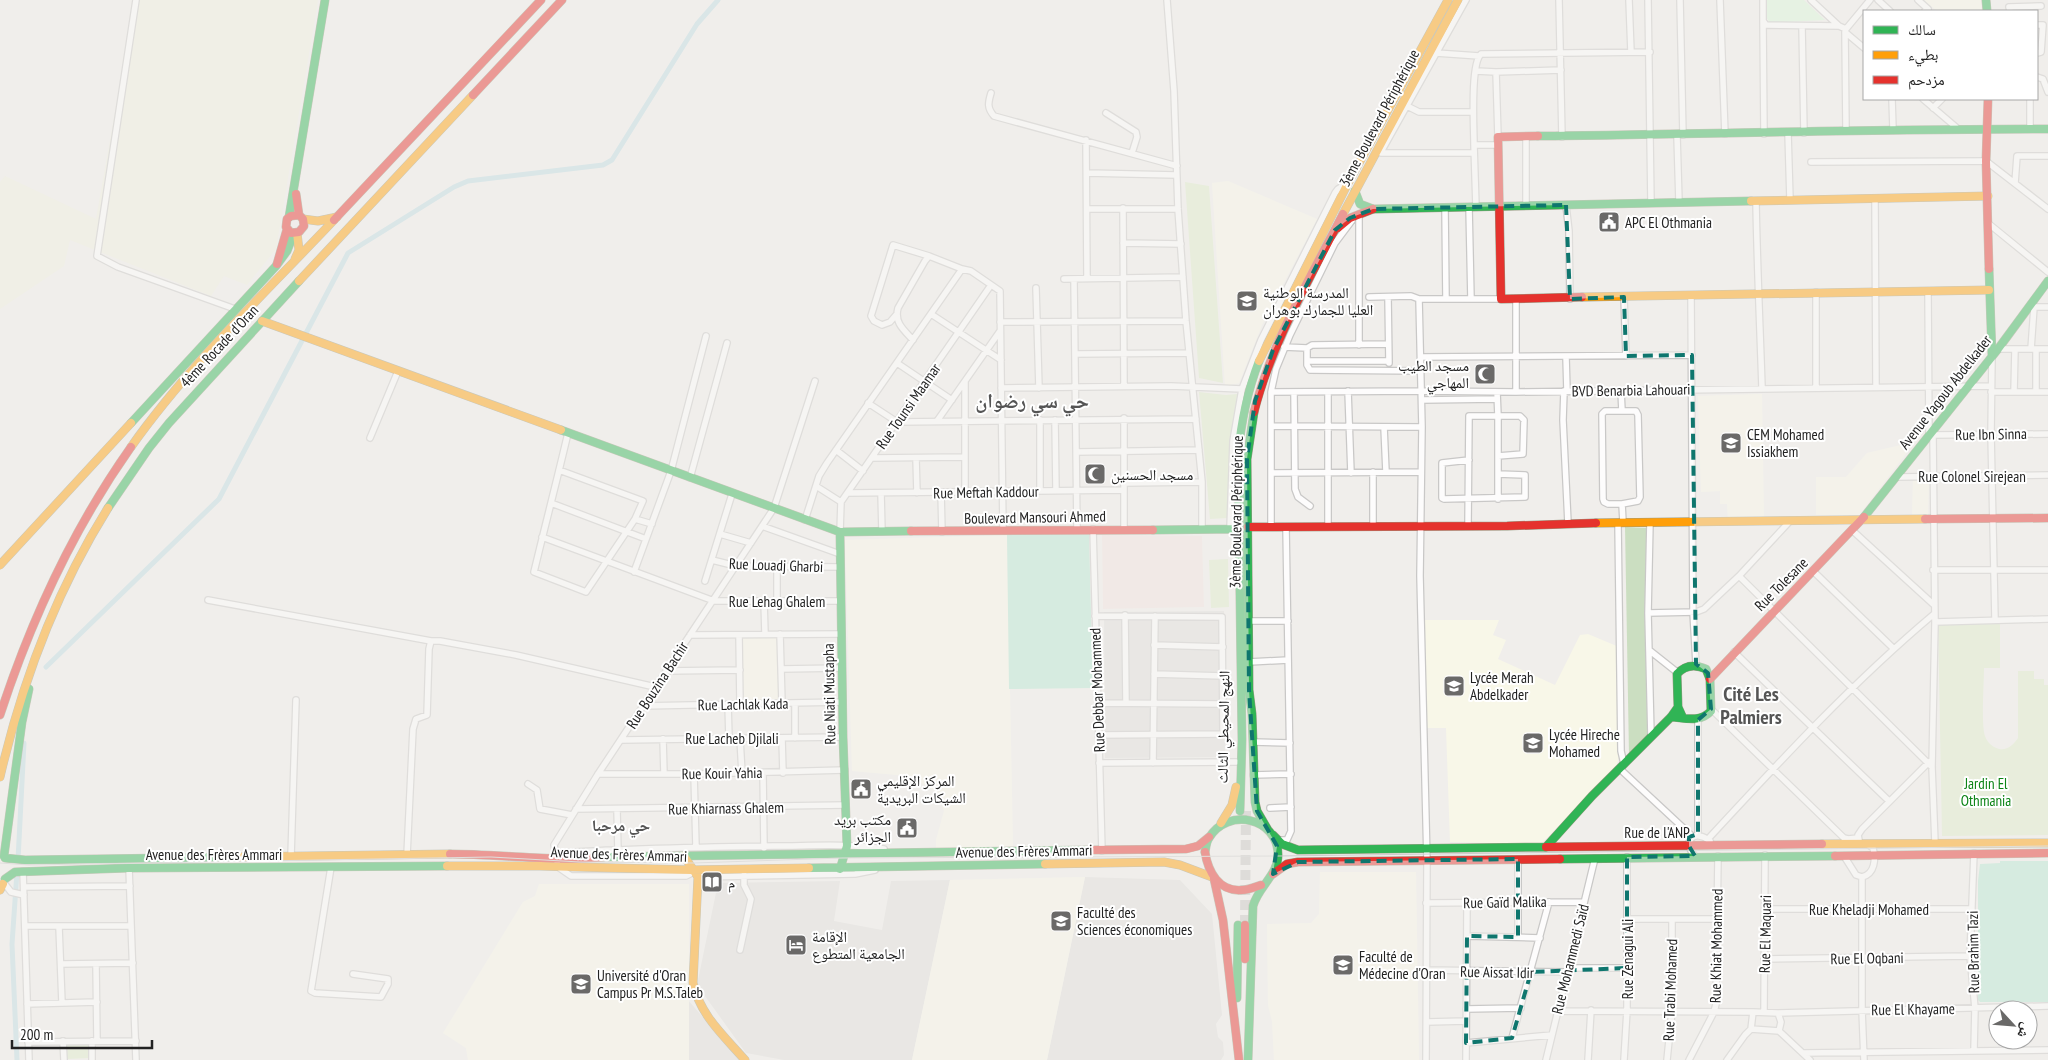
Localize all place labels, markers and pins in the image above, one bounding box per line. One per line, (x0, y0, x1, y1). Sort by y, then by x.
public building icon: APC El Othmania (1597, 210, 1621, 234)
place label: APC El Othmania (1625, 213, 1712, 232)
place label: المدرسة الوطنية العليا للجمارك بوهران (1263, 283, 1373, 320)
school or university icon: المدرسة الوطنية العليا للجمارك بوهران (1235, 289, 1259, 313)
place label: مسجد الطيب المهاجي (1398, 356, 1469, 394)
mosque icon: مسجد الطيب المهاجي (1473, 362, 1497, 386)
place label: CEM Mohamed Issiakhem (1747, 425, 1824, 461)
school or university icon: CEM Mohamed Issiakhem (1719, 431, 1743, 455)
mosque icon: مسجد الحسنين (1083, 462, 1107, 486)
place label: مسجد الحسنين (1111, 465, 1193, 485)
place label: Lycée Merah Abdelkader (1470, 668, 1534, 704)
school or university icon: Lycée Merah Abdelkader (1442, 674, 1466, 698)
place label: Lycée Hireche Mohamed (1549, 725, 1620, 761)
school or university icon: Lycée Hireche Mohamed (1521, 731, 1545, 755)
place label: المركز الإقليمي الشيكات البريدية (877, 771, 966, 807)
public building icon: المركز الإقليمي الشيكات البريدية (849, 777, 873, 801)
place label: مكتب بريد الجزائر (834, 810, 891, 846)
public building icon: مكتب بريد الجزائر (895, 816, 919, 840)
library icon: م (700, 870, 724, 894)
place label: م (728, 873, 735, 893)
place label: Faculté des Sciences économiques (1077, 903, 1192, 939)
school or university icon: Faculté des Sciences économiques (1049, 909, 1073, 933)
place label: الإقامة الجامعية المتطوع (812, 927, 905, 964)
hotel icon: الإقامة الجامعية المتطوع (784, 933, 808, 957)
place label: Faculté de Médecine d'Oran (1359, 947, 1446, 983)
school or university icon: Faculté de Médecine d'Oran (1331, 953, 1355, 977)
place label: Université d'Oran Campus Pr M.S.Taleb (597, 966, 703, 1002)
school or university icon: Université d'Oran Campus Pr M.S.Taleb (569, 972, 593, 996)

